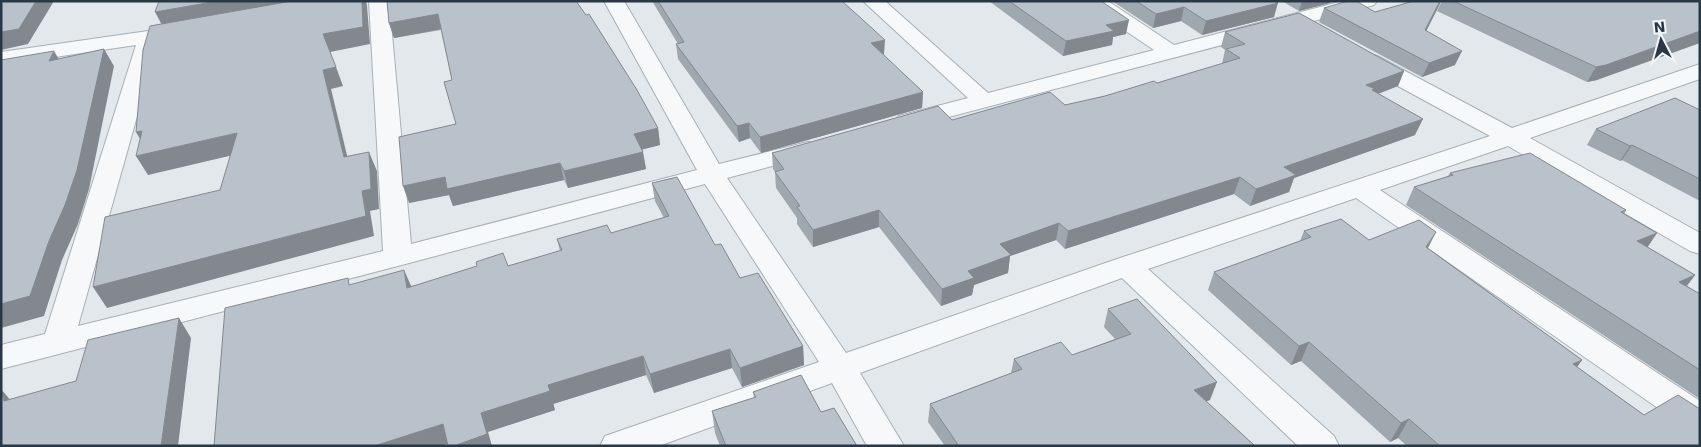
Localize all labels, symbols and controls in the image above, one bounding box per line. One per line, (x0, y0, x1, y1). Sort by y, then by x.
north arrow (1636, 15, 1686, 65)
text: N (1653, 19, 1666, 36)

